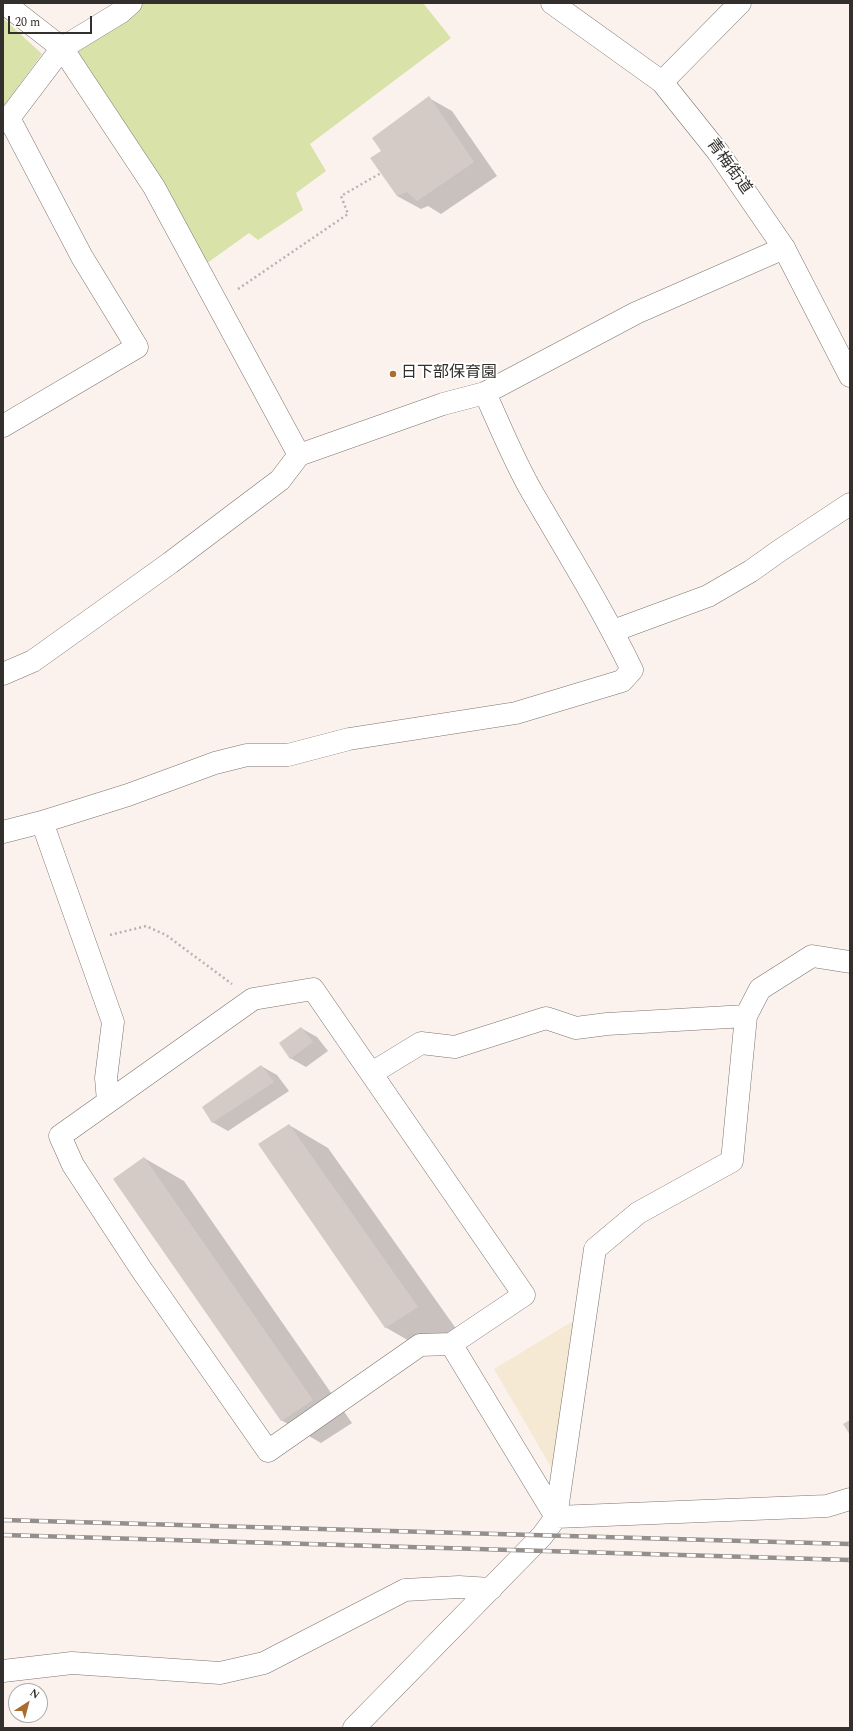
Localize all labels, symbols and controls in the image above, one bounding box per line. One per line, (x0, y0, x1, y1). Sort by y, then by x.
scale bar (10, 8, 94, 34)
text: 20 m (15, 13, 40, 32)
street label: 青梅街道 (701, 135, 755, 199)
place label: 日下部保育園 (401, 364, 497, 384)
marker: 日下部保育園 (388, 369, 398, 379)
north arrow (8, 1683, 48, 1723)
text: N (26, 1684, 43, 1703)

